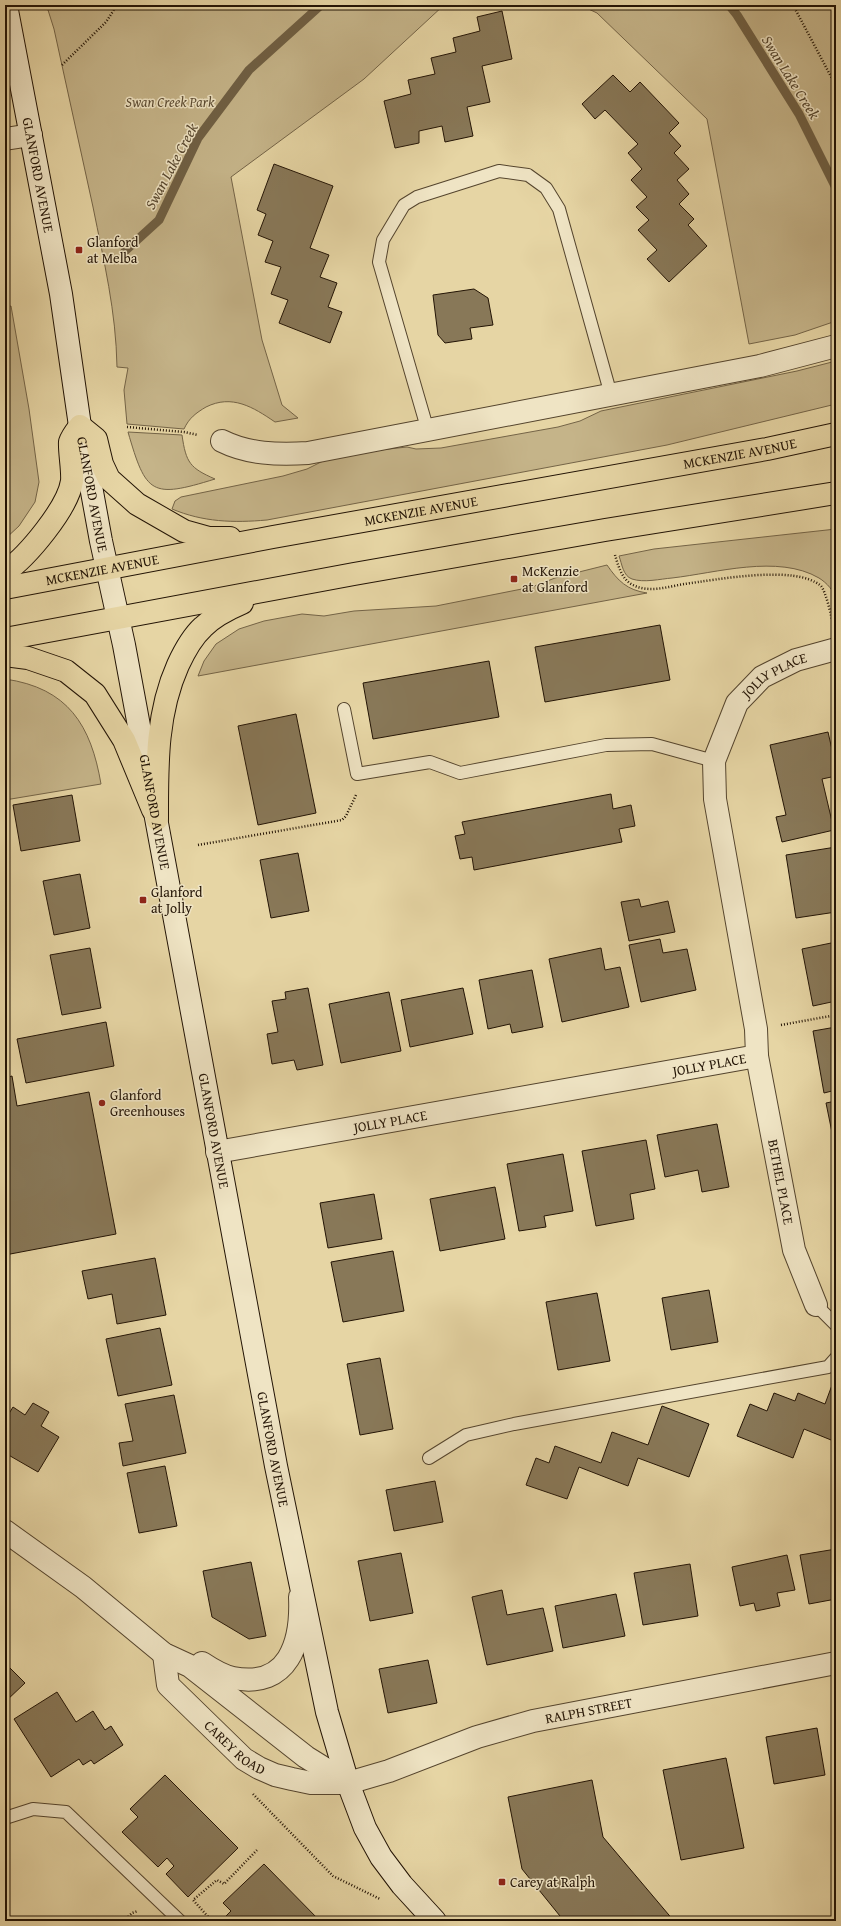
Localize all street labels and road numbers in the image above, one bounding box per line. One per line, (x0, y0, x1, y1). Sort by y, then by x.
street label: GLANFORD AVENUE (18, 116, 59, 234)
street label: MCKENZIE AVENUE (682, 433, 798, 474)
street label: GLANFORD AVENUE (72, 435, 113, 554)
street label: MCKENZIE AVENUE (363, 491, 479, 531)
street label: MCKENZIE AVENUE (44, 549, 160, 590)
street label: JOLLY PLACE (735, 648, 809, 704)
street label: GLANFORD AVENUE (134, 753, 175, 872)
street label: JOLLY PLACE (669, 1048, 748, 1081)
street label: GLANFORD AVENUE (193, 1071, 234, 1190)
street label: JOLLY PLACE (350, 1105, 429, 1138)
street label: BETHEL PLACE (763, 1137, 799, 1226)
street label: GLANFORD AVENUE (252, 1390, 294, 1509)
street label: RALPH STREET (544, 1692, 634, 1728)
street label: CAREY ROAD (200, 1715, 268, 1780)

